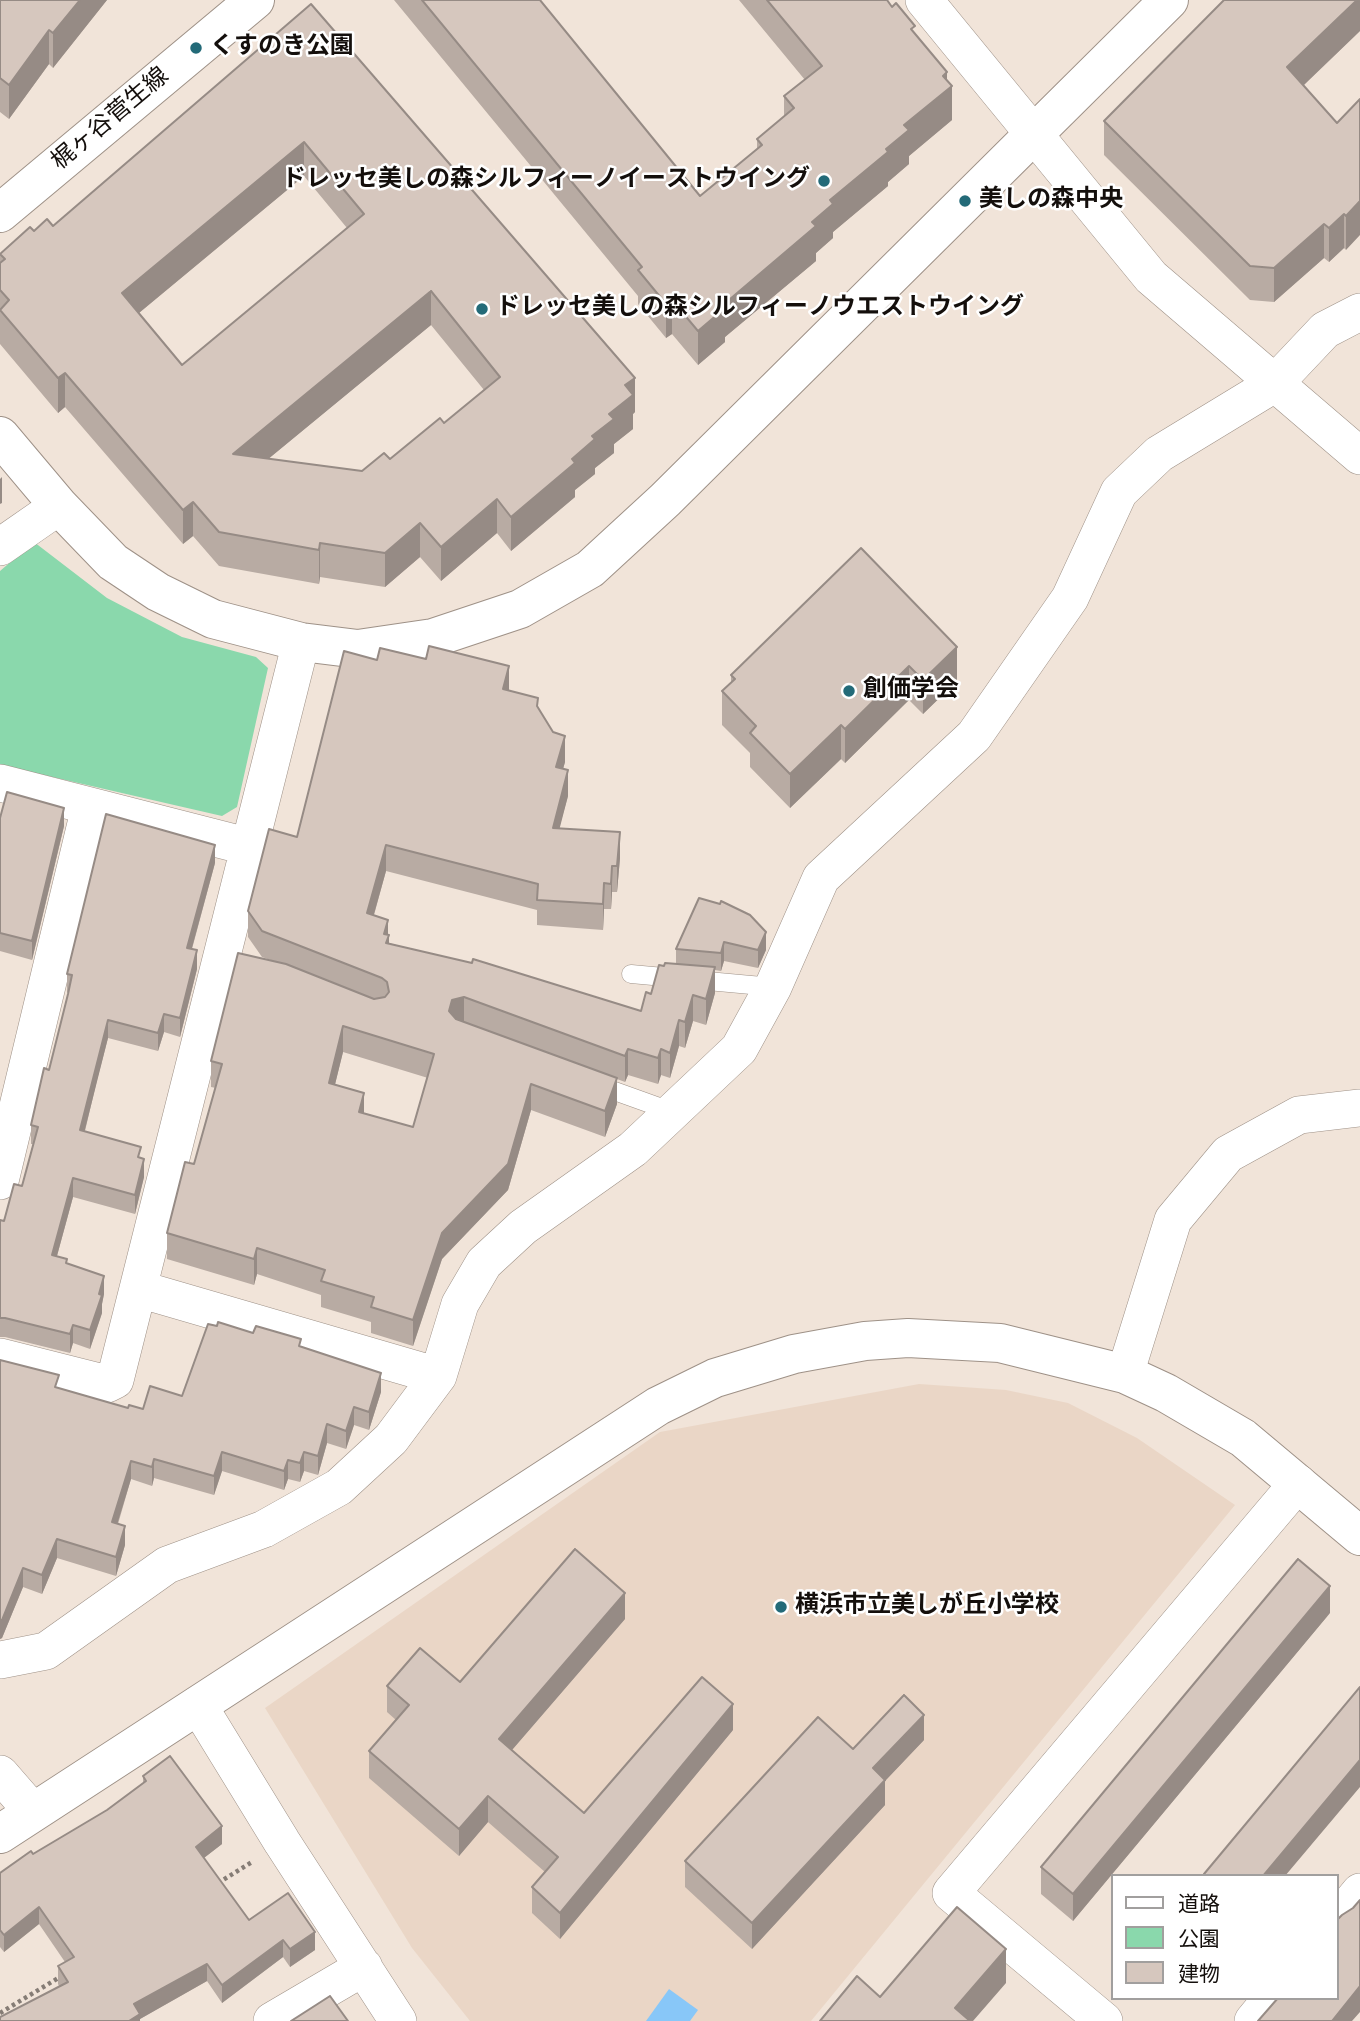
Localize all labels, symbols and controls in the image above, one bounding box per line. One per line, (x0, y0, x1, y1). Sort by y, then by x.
place label: くすのき公園 (210, 34, 354, 62)
marker: くすのき公園 (188, 40, 204, 56)
street label: 梶ヶ谷菅生線 (47, 63, 175, 177)
place label: ドレッセ美しの森シルフィーノイーストウイング (282, 167, 810, 195)
marker: ドレッセ美しの森シルフィーノイーストウイング (816, 173, 832, 189)
place label: 美しの森中央 (979, 187, 1123, 215)
marker: 美しの森中央 (957, 193, 973, 209)
place label: ドレッセ美しの森シルフィーノウエストウイング (496, 295, 1024, 323)
marker: ドレッセ美しの森シルフィーノウエストウイング (474, 301, 490, 317)
place label: 創価学会 (863, 677, 959, 705)
marker: 創価学会 (841, 683, 857, 699)
place label: 横浜市立美しが丘小学校 (795, 1593, 1059, 1621)
marker: 横浜市立美しが丘小学校 (773, 1599, 789, 1615)
legend (1112, 1874, 1339, 2000)
text: 道路 (1178, 1889, 1220, 1919)
text: 公園 (1178, 1924, 1220, 1954)
text: 建物 (1178, 1959, 1220, 1989)

